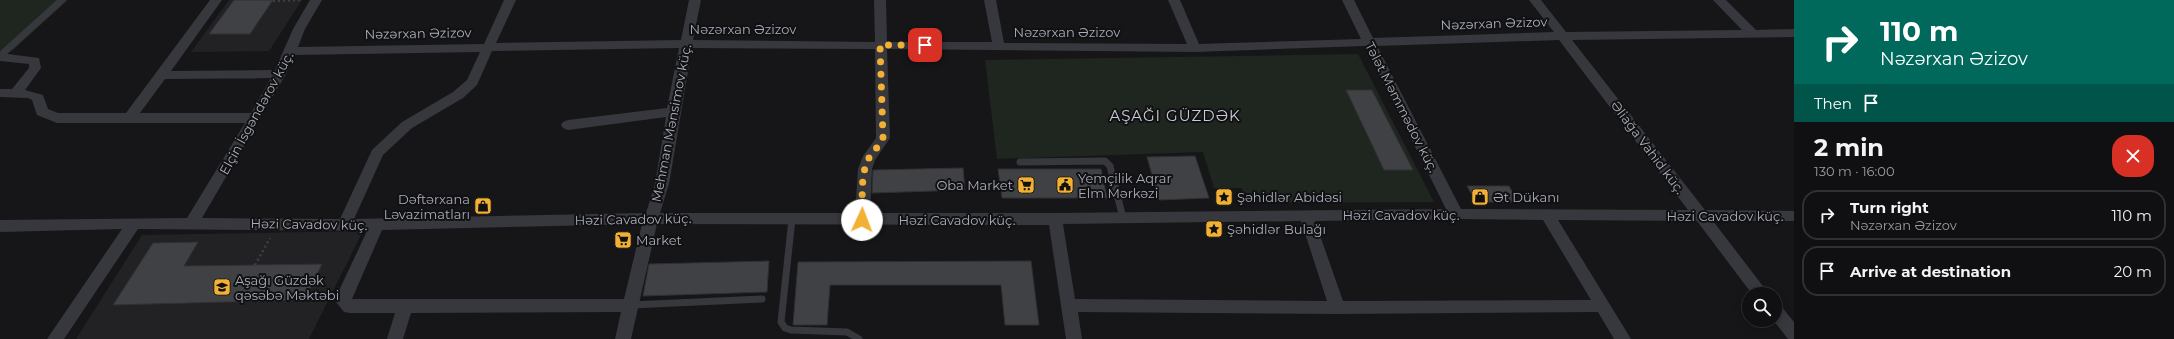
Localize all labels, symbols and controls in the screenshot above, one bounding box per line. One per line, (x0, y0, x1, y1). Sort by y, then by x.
street label: Nəzərxan Əzizov (1440, 13, 1549, 33)
text: 110 m (1880, 14, 1958, 48)
icon: right (1814, 16, 1866, 68)
street label: Nəzərxan Əzizov (690, 21, 797, 37)
street label: Nəzərxan Əzizov (364, 24, 472, 42)
street label: Nəzərxan Əzizov (1014, 24, 1121, 40)
pin (908, 28, 942, 62)
icon: arrive (914, 34, 936, 56)
street label: Tələt Məmmədov küç. (1362, 39, 1442, 175)
street label: Mehman Mənsimov küç. (648, 42, 694, 203)
text: Nəzərxan Əzizov (1880, 48, 2028, 70)
street label: Elçin İsgəndərov küç. (216, 49, 297, 177)
icon: arrive (1860, 92, 1882, 114)
text: Then (1814, 94, 1852, 113)
street label: Əliağa Vahid küç. (1608, 97, 1688, 197)
district label: AŞAĞI GÜZDƏK (1109, 106, 1241, 125)
text: 2 min (1814, 133, 1884, 162)
button: close (2112, 135, 2154, 177)
text: 130 m · 16:00 (1814, 163, 1895, 179)
place label: Yemçilik Aqrar Elm Mərkəzi (1078, 170, 1172, 201)
supermarket icon: Oba Market (1016, 175, 1036, 195)
public building icon: Yemçilik Aqrar Elm Mərkəzi (1055, 175, 1075, 195)
place label: Oba Market (936, 177, 1013, 193)
place icon: Şəhidlər Abidəsi (1214, 187, 1234, 207)
shop icon: Ət Dükanı (1470, 187, 1490, 207)
place label: Şəhidlər Abidəsi (1237, 189, 1342, 205)
place label: Ət Dükanı (1493, 189, 1559, 205)
place label: Dəftərxana Ləvazimatları (384, 191, 470, 222)
shop icon: Dəftərxana Ləvazimatları (473, 196, 493, 216)
text: Turn right (1850, 198, 1929, 217)
position arrow (841, 199, 883, 241)
icon: right (1816, 204, 1838, 226)
text: 110 m (2111, 206, 2152, 225)
street label: Həzi Cavadov küç. (1343, 207, 1460, 223)
street label: Həzi Cavadov küç. (1667, 208, 1784, 224)
street label: Həzi Cavadov küç. (574, 210, 692, 228)
street label: Həzi Cavadov küç. (899, 212, 1016, 228)
street label: Həzi Cavadov küç. (250, 215, 368, 233)
text: Nəzərxan Əzizov (1850, 217, 1957, 233)
place icon: Şəhidlər Bulağı (1204, 219, 1224, 239)
place label: Şəhidlər Bulağı (1227, 221, 1326, 237)
supermarket icon: Market (613, 230, 633, 250)
place label: Market (636, 232, 682, 248)
icon: arrive (1816, 260, 1838, 282)
text: Arrive at destination (1850, 262, 2011, 281)
text: 20 m (2114, 262, 2152, 281)
place label: Aşağı Güzdək qəsəbə Məktəbi (235, 272, 339, 303)
school or university icon: Aşağı Güzdək qəsəbə Məktəbi (212, 277, 232, 297)
map controls (1742, 287, 1782, 327)
button: search (1742, 287, 1782, 327)

